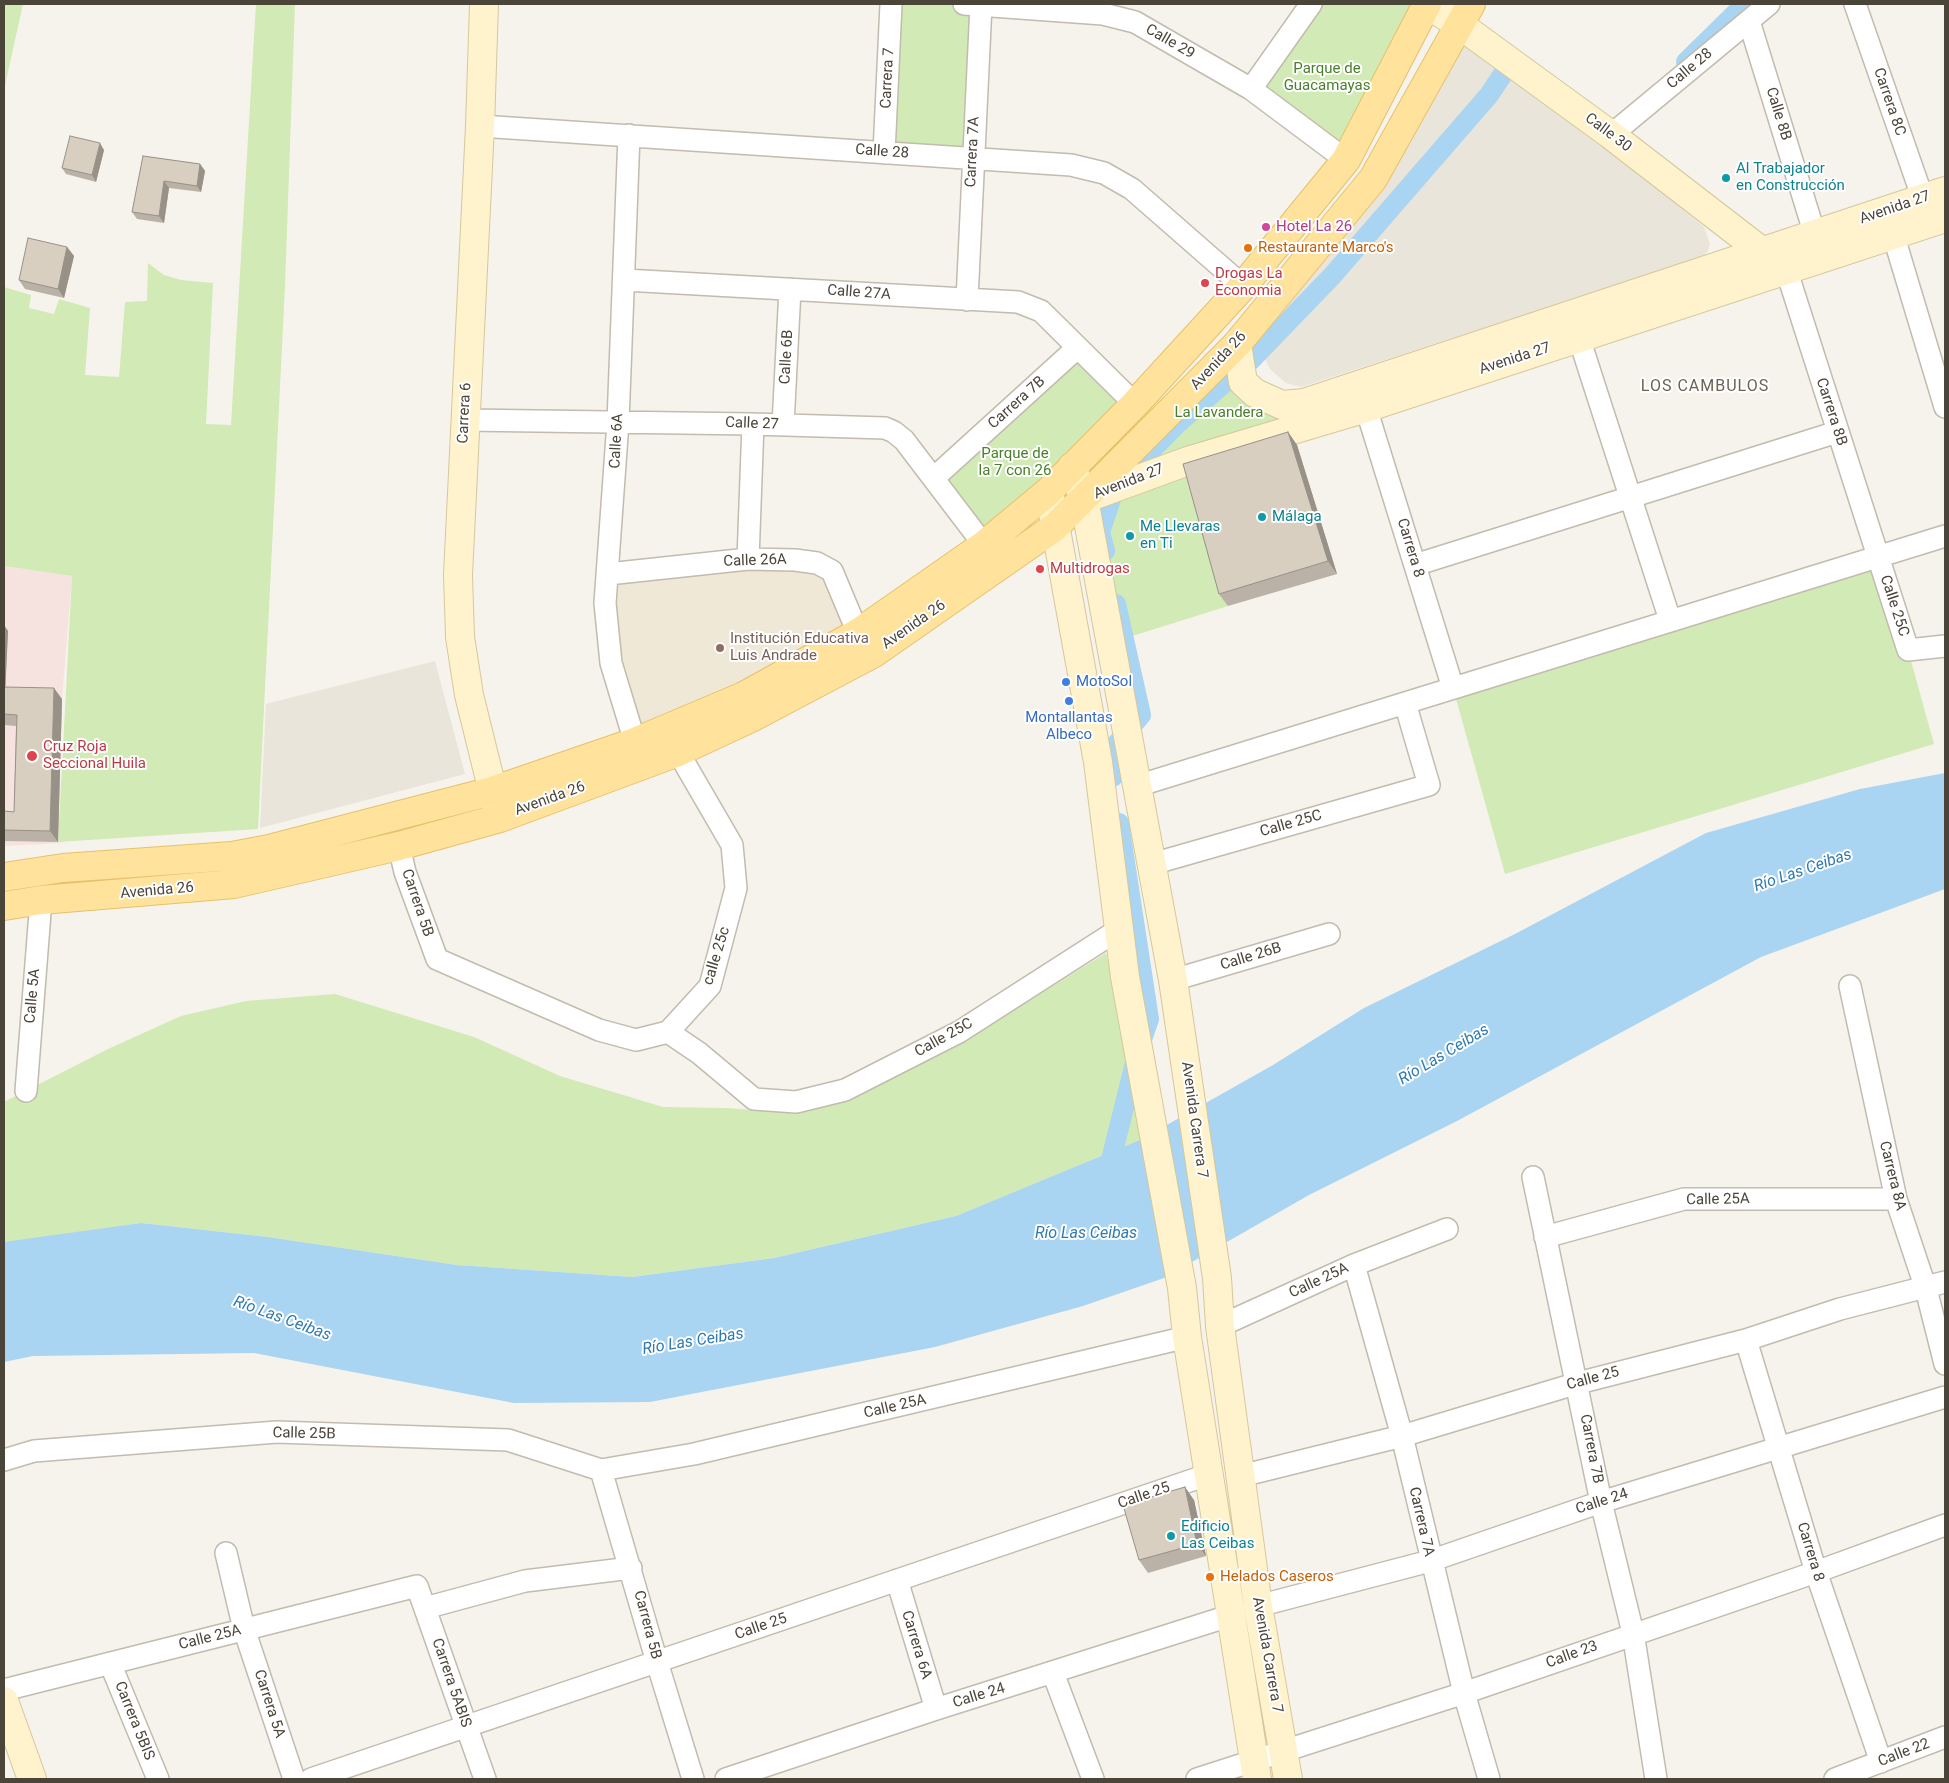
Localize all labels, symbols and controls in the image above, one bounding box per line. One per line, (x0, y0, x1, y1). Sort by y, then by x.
street label: Calle 29 (1142, 21, 1198, 63)
street label: Calle 28 (1664, 45, 1716, 93)
street label: Carrera 7 (877, 47, 899, 109)
park label: Parque de Guacamayas (1284, 60, 1370, 95)
street label: Carrera 8C (1869, 66, 1909, 138)
street label: Calle 8B (1761, 85, 1795, 143)
street label: Calle 30 (1581, 110, 1635, 156)
street label: Carrera 7A (962, 116, 984, 188)
street label: Calle 28 (855, 141, 909, 163)
place label: Al Trabajador en Construcción (1736, 160, 1845, 195)
marker: Al Trabajador en Construcción (1720, 172, 1732, 184)
street label: Avenida 27 (1857, 187, 1933, 229)
place label: Hotel La 26 (1276, 218, 1352, 236)
marker: Hotel La 26 (1260, 221, 1272, 233)
place label: Restaurante Marco's (1258, 239, 1393, 257)
marker: Restaurante Marco's (1242, 242, 1254, 254)
place label: Drogas La Economia (1215, 265, 1283, 300)
marker: Drogas La Economia (1199, 277, 1211, 289)
street label: Calle 27A (827, 282, 891, 304)
street label: Avenida 26 (1187, 328, 1251, 394)
street label: Calle 6B (777, 329, 797, 385)
street label: Avenida 27 (1477, 339, 1553, 379)
street label: Carrera 7B (985, 373, 1049, 433)
street label: Carrera 8B (1812, 376, 1850, 448)
district label: LOS CAMBULOS (1639, 377, 1771, 397)
street label: Carrera 6 (454, 382, 476, 444)
park label: La Lavandera (1174, 404, 1264, 422)
street label: Calle 6A (607, 413, 627, 469)
street label: Calle 27 (725, 414, 779, 434)
park label: Parque de la 7 con 26 (979, 445, 1051, 480)
street label: Avenida 27 (1091, 460, 1167, 504)
place label: Málaga (1272, 508, 1322, 526)
marker: Málaga (1256, 511, 1268, 523)
street label: Carrera 8 (1392, 516, 1428, 580)
place label: Me Llevaras en Ti (1140, 518, 1220, 553)
marker: Me Llevaras en Ti (1124, 530, 1136, 542)
street label: Calle 26A (723, 551, 787, 571)
place label: Multidrogas (1050, 560, 1130, 578)
marker: Multidrogas (1034, 563, 1046, 575)
street label: Calle 25C (1876, 573, 1912, 639)
street label: Avenida 26 (879, 596, 949, 654)
place label: Institución Educativa Luis Andrade (730, 630, 869, 665)
marker: Institución Educativa Luis Andrade (714, 642, 726, 654)
place label: MotoSol (1076, 673, 1132, 691)
marker: MotoSol (1060, 676, 1072, 688)
marker: Montallantas Albeco (1063, 695, 1075, 707)
place label: Montallantas Albeco (1025, 709, 1113, 744)
place label: Cruz Roja Seccional Huila (43, 738, 146, 773)
marker: Cruz Roja Seccional Huila (25, 749, 39, 763)
street label: Avenida 26 (512, 778, 588, 820)
street label: Calle 25C (1258, 807, 1324, 841)
water label: Río Las Ceibas (1752, 845, 1854, 897)
street label: Carrera 5B (397, 867, 437, 939)
street label: Avenida 26 (120, 879, 194, 903)
street label: calle 25c (700, 925, 734, 987)
street label: Calle 26B (1218, 939, 1284, 975)
street label: Calle 5A (22, 968, 44, 1024)
street label: Calle 25C (912, 1015, 976, 1061)
water label: Río Las Ceibas (1395, 1020, 1493, 1090)
street label: Avenida Carrera 7 (1177, 1060, 1211, 1180)
street label: Carrera 8A (1875, 1139, 1909, 1213)
street label: Calle 25A (1686, 1190, 1750, 1210)
water label: Río Las Ceibas (1035, 1224, 1137, 1244)
street label: Calle 25A (1286, 1259, 1352, 1303)
water label: Río Las Ceibas (231, 1293, 333, 1345)
water label: Río Las Ceibas (641, 1325, 745, 1359)
street label: Calle 25 (1565, 1363, 1621, 1395)
street label: Calle 25A (862, 1391, 928, 1423)
street label: Carrera 7B (1575, 1413, 1607, 1485)
street label: Calle 25B (272, 1424, 336, 1444)
street label: Calle 25 (1116, 1479, 1172, 1513)
street label: Carrera 7A (1404, 1485, 1438, 1559)
street label: Calle 24 (1574, 1485, 1630, 1519)
place label: Edificio Las Ceibas (1181, 1518, 1254, 1553)
street label: Carrera 8 (1792, 1520, 1828, 1584)
marker: Edificio Las Ceibas (1165, 1530, 1177, 1542)
place label: Helados Caseros (1220, 1568, 1334, 1586)
marker: Helados Caseros (1204, 1571, 1216, 1583)
street label: Carrera 5B (629, 1589, 665, 1661)
street label: Avenida Carrera 7 (1248, 1595, 1286, 1715)
street label: Carrera 6A (897, 1609, 935, 1681)
street label: Calle 25 (733, 1610, 789, 1644)
street label: Calle 25A (177, 1622, 243, 1654)
street label: Carrera 5ABIS (427, 1636, 475, 1730)
street label: Calle 23 (1544, 1637, 1600, 1673)
street label: Carrera 5A (250, 1668, 288, 1740)
street label: Carrera 5BIS (110, 1679, 158, 1763)
street label: Calle 24 (951, 1680, 1007, 1712)
street label: Calle 22 (1876, 1735, 1932, 1771)

